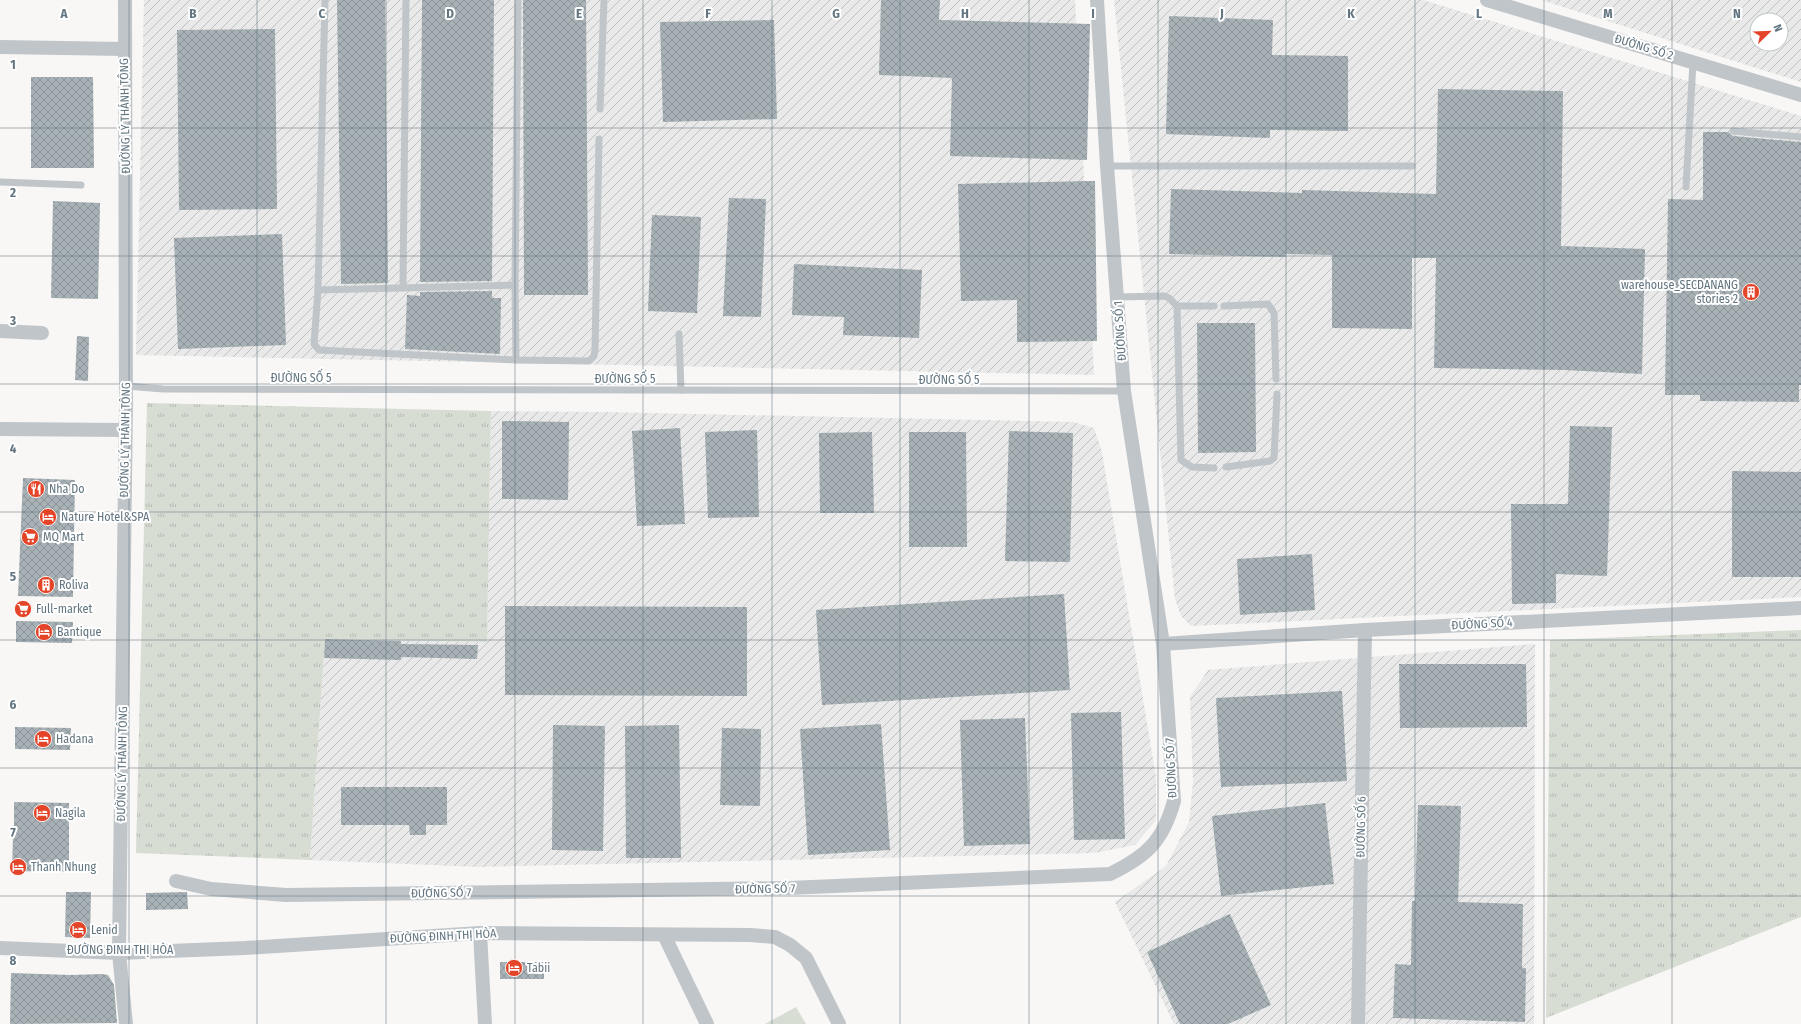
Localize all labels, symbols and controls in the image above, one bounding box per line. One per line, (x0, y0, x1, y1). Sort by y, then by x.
text: A (59, 6, 68, 21)
text: B (189, 6, 197, 21)
text: C (319, 6, 326, 21)
text: D (446, 6, 454, 21)
text: E (576, 6, 582, 21)
text: F (705, 6, 711, 21)
text: G (832, 6, 840, 21)
text: H (961, 6, 969, 21)
text: I (1091, 6, 1095, 21)
text: J (1219, 6, 1224, 21)
text: K (1347, 6, 1355, 21)
text: L (1476, 6, 1482, 21)
text: M (1603, 6, 1613, 21)
text: N (1733, 6, 1741, 21)
north arrow (1749, 12, 1789, 52)
text: N (1770, 23, 1785, 34)
street label: ĐƯỜNG SỐ 2 (1613, 29, 1676, 63)
text: 1 (10, 57, 16, 72)
street label: ĐƯỜNG LÝ THÁNH TÔNG (116, 58, 133, 174)
text: 2 (9, 185, 16, 200)
place label: warehouse_SECDANANG stories 2 (1621, 278, 1738, 306)
building icon: warehouse_SECDANANG stories 2 (1741, 282, 1761, 302)
street label: ĐƯỜNG SỐ 1 (1108, 300, 1129, 362)
text: 3 (9, 313, 16, 328)
street label: ĐƯỜNG SỐ 5 (270, 368, 332, 385)
street label: ĐƯỜNG SỐ 5 (594, 369, 656, 386)
street label: ĐƯỜNG SỐ 5 (918, 370, 980, 387)
street label: ĐƯỜNG LÝ THÁNH TÔNG (116, 382, 133, 498)
text: 4 (10, 441, 17, 456)
restaurant icon: Nha Do (26, 479, 46, 499)
place label: Nha Do (49, 482, 85, 496)
hotel icon: Nature Hotel&SPA (38, 507, 58, 527)
place label: Nature Hotel&SPA (61, 510, 150, 524)
supermarket icon: MQ Mart (20, 527, 40, 547)
place label: MQ Mart (43, 530, 84, 544)
text: 5 (10, 569, 16, 584)
building icon: Roliva (36, 575, 56, 595)
place label: Roliva (59, 578, 89, 592)
supermarket icon: Full-market (13, 599, 33, 619)
place label: Full-market (36, 602, 92, 616)
street label: ĐƯỜNG SỐ 4 (1451, 612, 1513, 633)
hotel icon: Bantique (34, 622, 54, 642)
place label: Bantique (57, 625, 101, 639)
text: 6 (10, 697, 17, 712)
street label: ĐƯỜNG LÝ THÁNH TÔNG (113, 706, 130, 822)
hotel icon: Hadana (33, 729, 53, 749)
place label: Hadana (56, 732, 94, 746)
street label: ĐƯỜNG SỐ 7 (1159, 737, 1180, 799)
street label: ĐƯỜNG SỐ 6 (1350, 796, 1369, 858)
hotel icon: Nagila (32, 803, 52, 823)
place label: Nagila (55, 806, 86, 820)
text: 7 (10, 825, 16, 840)
hotel icon: Thanh Nhung (8, 857, 28, 877)
place label: Thanh Nhung (31, 860, 96, 874)
street label: ĐƯỜNG SỐ 7 (735, 878, 795, 897)
street label: ĐƯỜNG SỐ 7 (411, 882, 471, 901)
hotel icon: Lenid (68, 920, 88, 940)
place label: Lenid (91, 923, 118, 937)
street label: ĐƯỜNG ĐINH THỊ HÒA (389, 925, 497, 946)
street label: ĐƯỜNG ĐINH THỊ HÒA (67, 942, 174, 957)
text: 8 (10, 953, 17, 968)
hotel icon: Tabii (504, 958, 524, 978)
place label: Tabii (527, 961, 550, 975)

